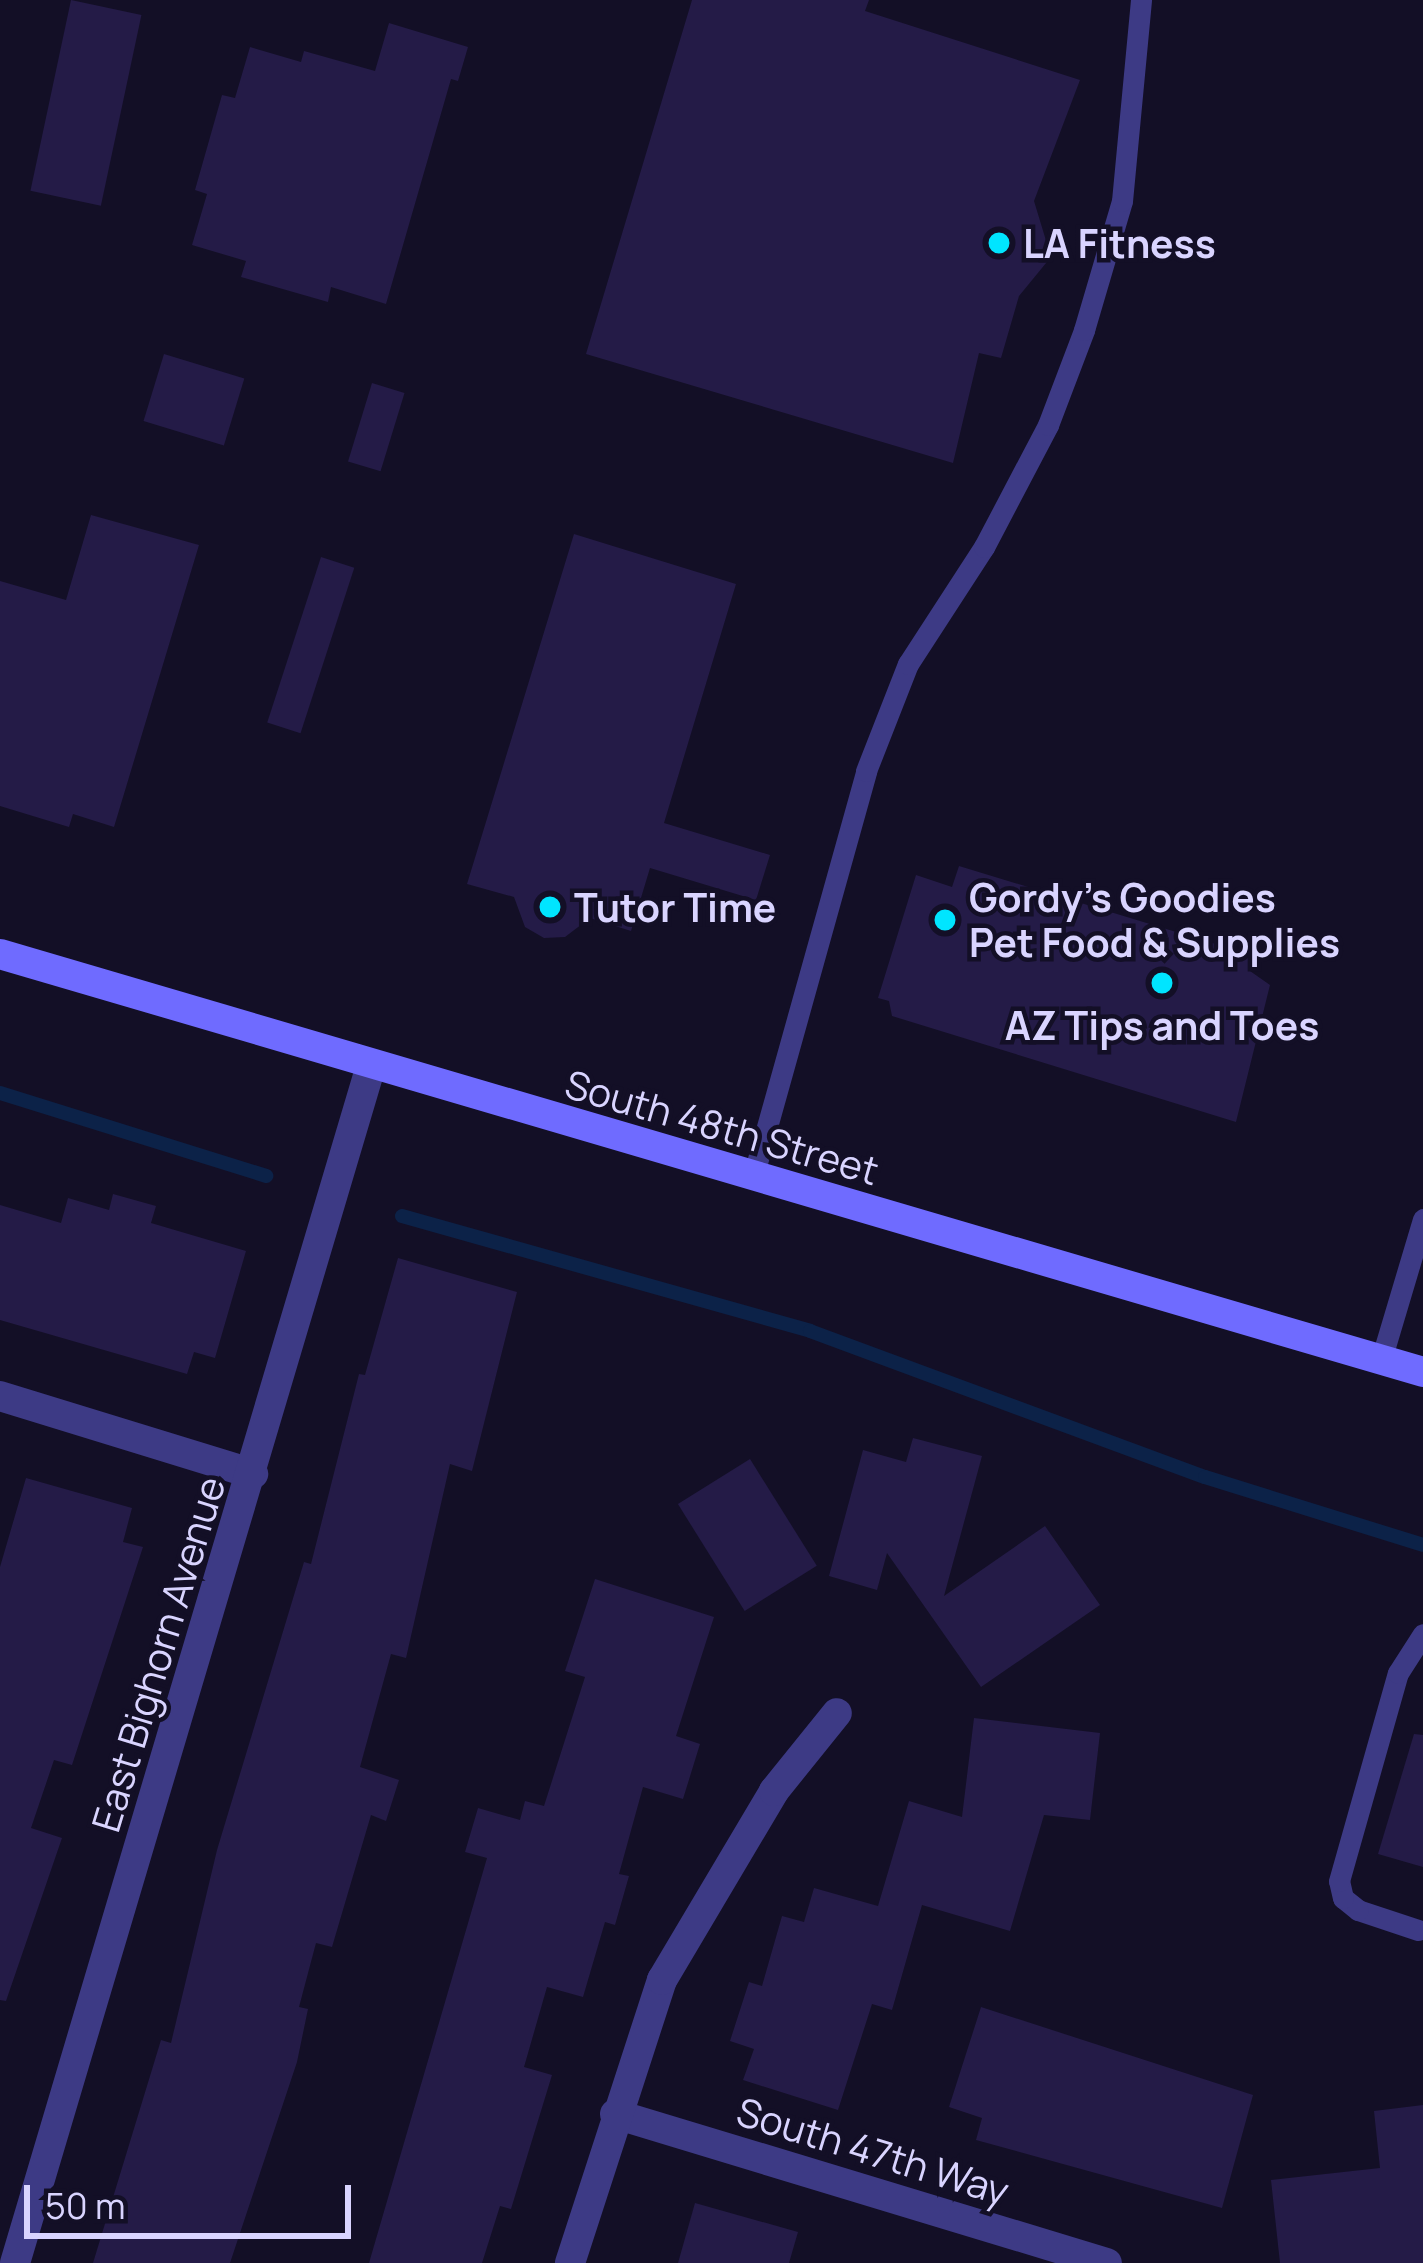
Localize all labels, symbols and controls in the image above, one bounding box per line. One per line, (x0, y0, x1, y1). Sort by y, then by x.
place label: LA Fitness (1023, 220, 1216, 266)
marker: LA Fitness (986, 230, 1012, 256)
place label: Gordy's Goodies Pet Food & Supplies (969, 875, 1340, 966)
place label: Tutor Time (574, 884, 776, 930)
marker: Tutor Time (537, 894, 563, 920)
marker: Gordy's Goodies Pet Food & Supplies (932, 907, 958, 933)
marker: AZ Tips and Toes (1149, 970, 1175, 996)
place label: AZ Tips and Toes (1005, 1002, 1319, 1048)
street label: South 48th Street (560, 1060, 884, 1194)
street label: East Bighorn Avenue (82, 1471, 234, 1837)
street label: South 47th Way (731, 2087, 1015, 2215)
scale bar (30, 2161, 357, 2235)
text: 50 m (45, 2181, 125, 2230)

